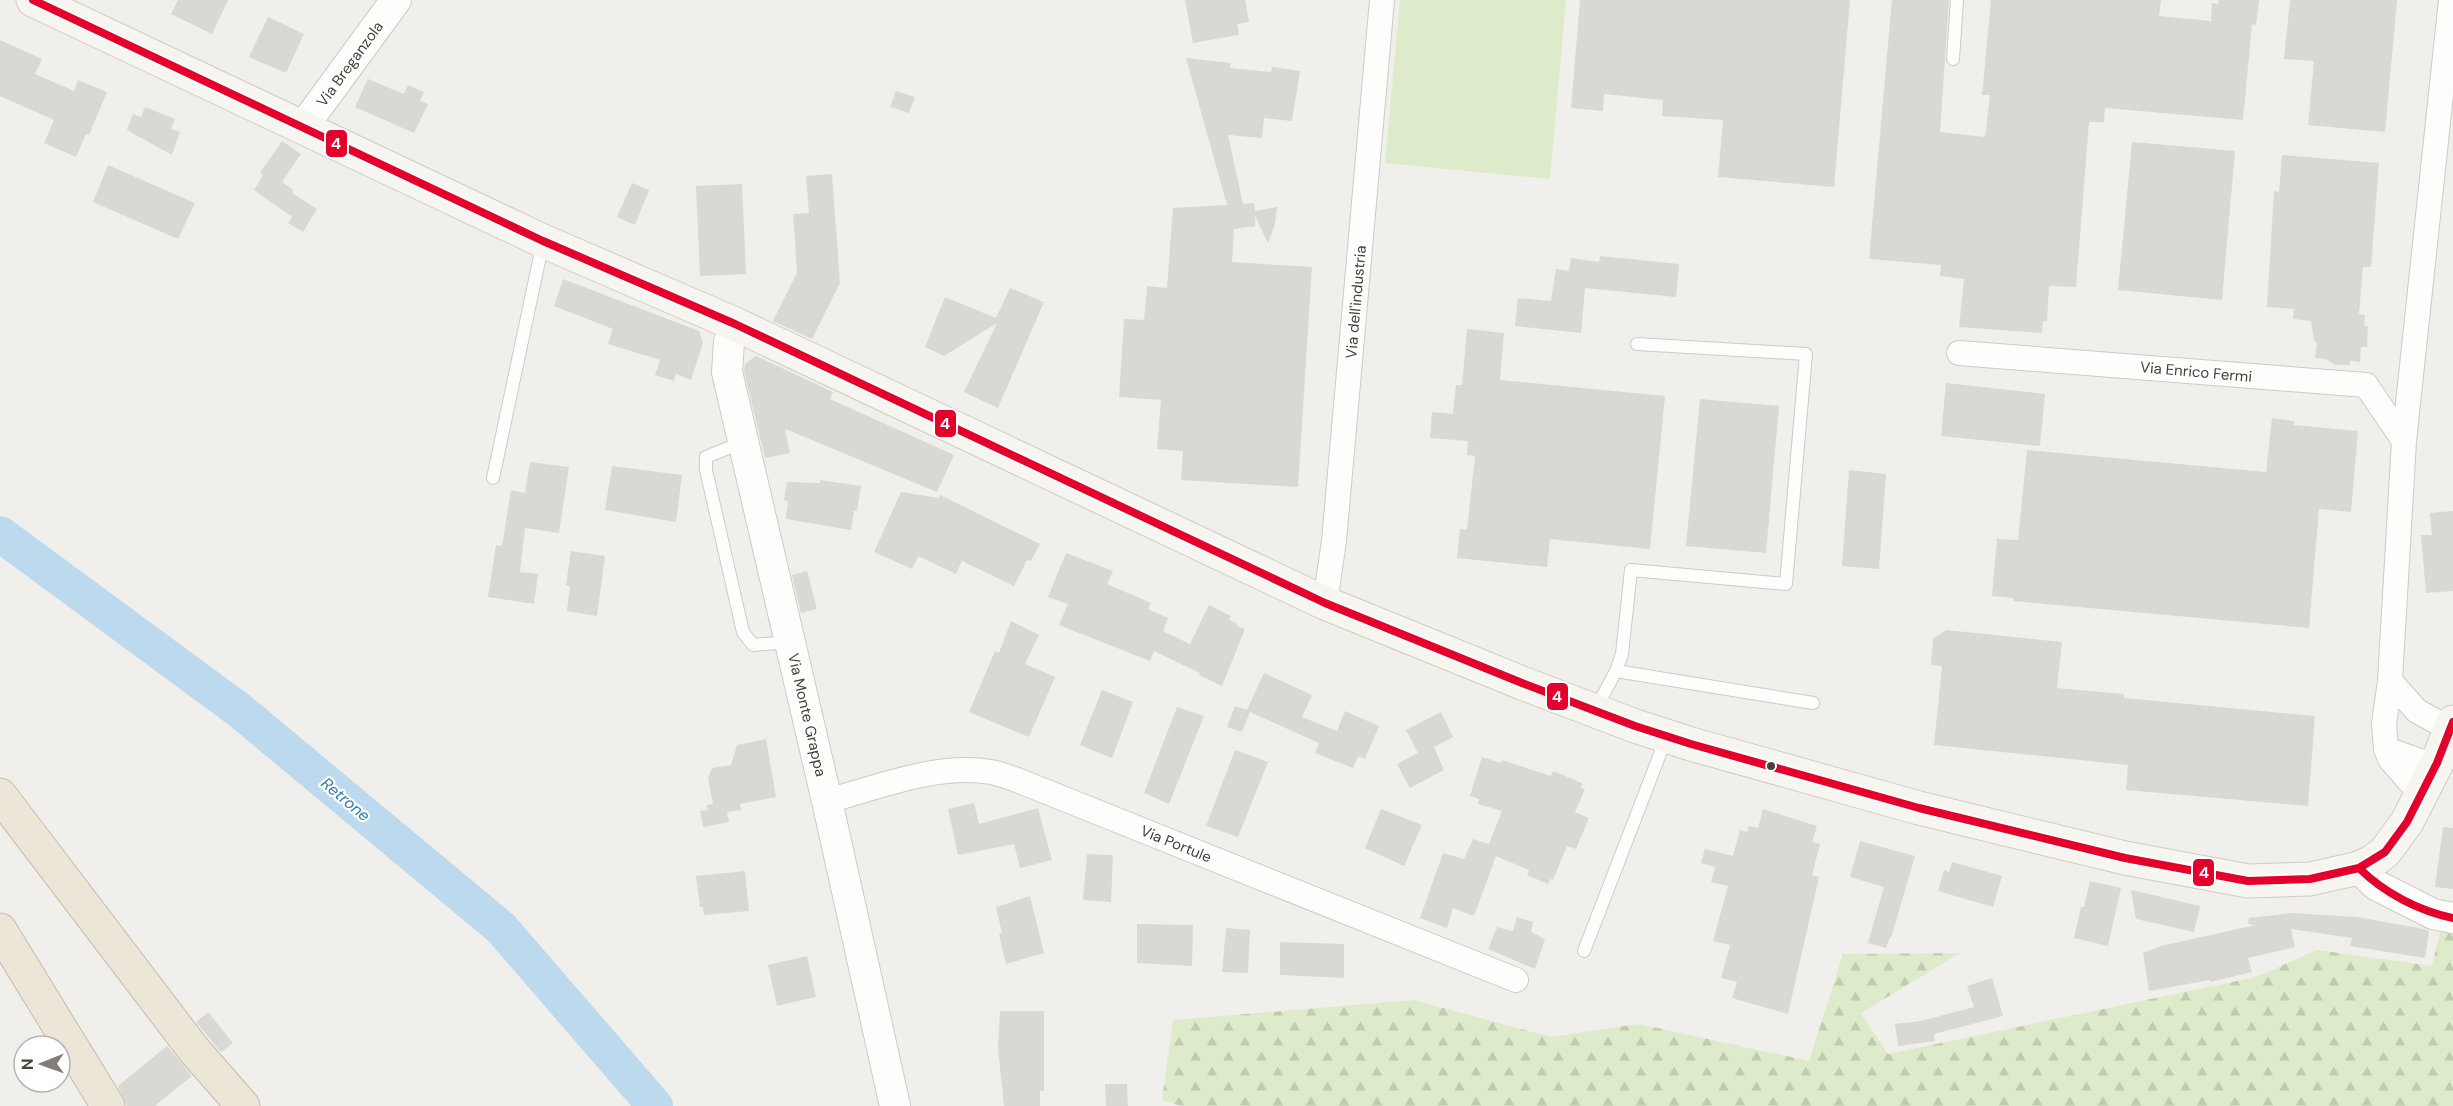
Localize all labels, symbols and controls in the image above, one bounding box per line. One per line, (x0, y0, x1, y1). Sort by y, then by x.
street label: Via Breganzola (312, 17, 388, 111)
line badge: 4 (325, 129, 348, 158)
text: 4 (331, 133, 341, 154)
street label: Via dell'industria (1341, 245, 1371, 359)
street label: Via Enrico Fermi (2139, 357, 2253, 387)
line badge: 4 (934, 409, 957, 438)
text: 4 (940, 413, 950, 434)
street label: Via Monte Grappa (783, 651, 831, 779)
line badge: 4 (1546, 682, 1569, 711)
text: 4 (1552, 686, 1562, 707)
unlabelled marker (1765, 760, 1777, 772)
water label: Retrone (317, 773, 375, 826)
street label: Via Portule (1138, 821, 1214, 867)
line badge: 4 (2192, 858, 2215, 887)
text: 4 (2199, 862, 2209, 883)
north arrow (12, 1034, 72, 1094)
text: N (17, 1058, 38, 1070)

